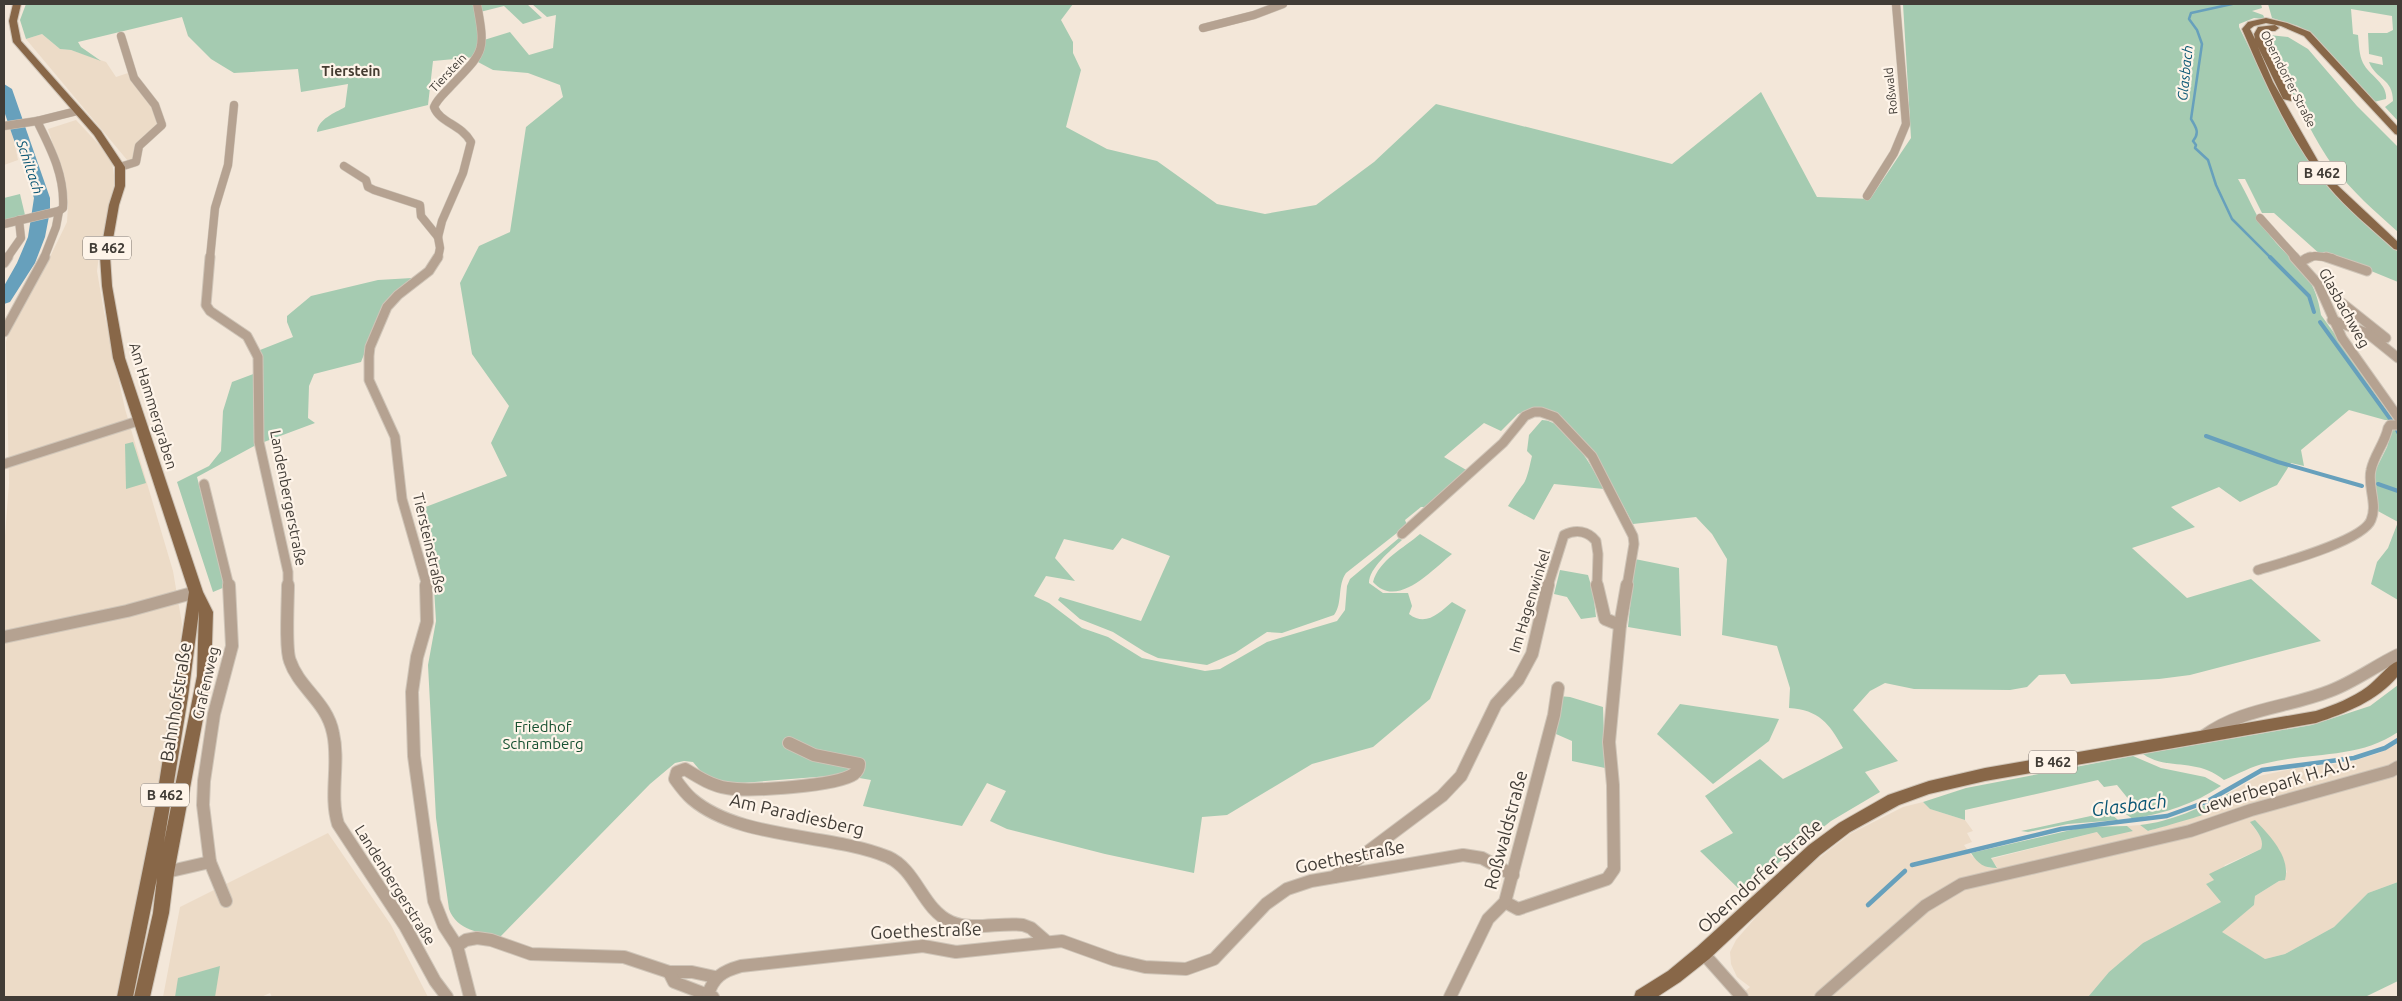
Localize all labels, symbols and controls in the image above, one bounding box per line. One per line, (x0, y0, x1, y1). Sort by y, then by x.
street label: Oberndorfer Straße (2258, 28, 2319, 129)
water label: Glasbach (2174, 44, 2196, 102)
street label: Tierstein (427, 51, 469, 94)
district label: Tierstein (321, 63, 381, 79)
street label: Roßwald (1882, 67, 1899, 115)
water label: Schiltach (13, 137, 47, 196)
road number: B 462 (2298, 162, 2346, 184)
road number: B 462 (83, 237, 131, 260)
street label: Glasbachweg (2316, 265, 2373, 351)
street label: Am Hammergraben (126, 340, 181, 471)
street label: Landenbergerstraße (267, 429, 310, 567)
street label: Tiersteinstraße (410, 491, 449, 595)
street label: Im Hagenwinkel (1506, 547, 1553, 655)
street label: Bahnhofstraße (156, 641, 194, 763)
street label: Grafenweg (189, 645, 222, 721)
park label: Friedhof Schramberg (502, 718, 584, 752)
road number: B 462 (2029, 750, 2077, 774)
street label: Gewerbepark H.A.U. (2195, 751, 2357, 817)
street label: Roßwaldstraße (1480, 768, 1531, 891)
road number: B 462 (141, 784, 189, 806)
street label: Am Paradiesberg (728, 789, 866, 839)
water label: Glasbach (2090, 789, 2168, 821)
street label: Oberndorfer Straße (1693, 814, 1826, 936)
street label: Landenbergerstraße (352, 822, 439, 948)
street label: Goethestraße (1293, 836, 1406, 876)
street label: Goethestraße (870, 918, 982, 942)

